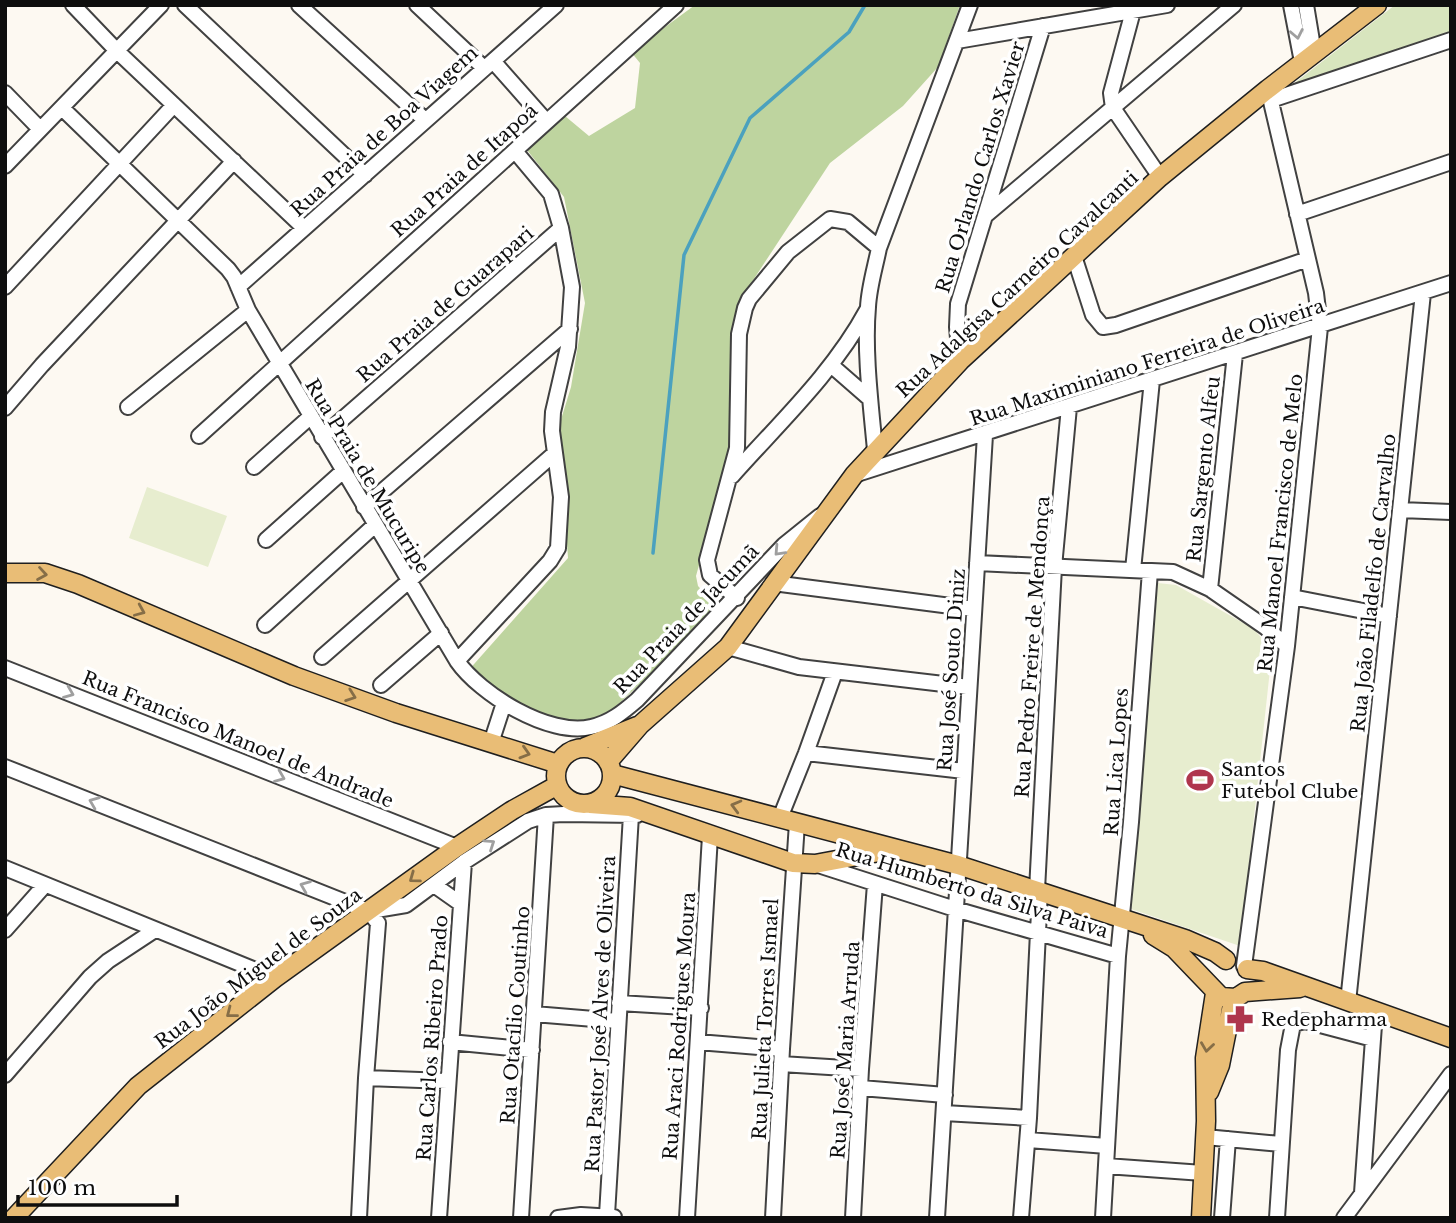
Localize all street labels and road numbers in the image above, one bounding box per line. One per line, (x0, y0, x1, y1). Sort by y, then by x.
street label: Rua Orlando Carlos Xavier (931, 39, 1030, 296)
street label: Rua Praia de Boa Viagem (286, 41, 483, 221)
street label: Rua Praia de Itapoá (387, 98, 542, 242)
street label: Rua Adalgisa Carneiro Cavalcanti (892, 166, 1143, 403)
street label: Rua Praia de Guarapari (353, 221, 538, 387)
street label: Rua Maximiniano Ferreira de Oliveira (967, 294, 1328, 431)
street label: Rua Manoel Francisco de Melo (1253, 373, 1308, 674)
street label: Rua Praia de Mucuripe (300, 375, 435, 578)
street label: Rua Sargento Alfeu (1182, 375, 1225, 563)
street label: Rua João Filadelfo de Carvalho (1346, 433, 1401, 734)
street label: Rua Pedro Freire de Mendonça (1010, 495, 1055, 799)
street label: Rua Praia de Jacumã (609, 540, 764, 699)
street label: Rua José Souto Diniz (933, 568, 970, 772)
street label: Rua Francisco Manoel de Andrade (79, 666, 397, 813)
street label: Rua Lica Lopes (1100, 687, 1133, 837)
street label: Rua Humberto da Silva Paiva (833, 838, 1111, 943)
street label: Rua Pastor José Alves de Oliveira (581, 855, 620, 1173)
street label: Rua João Miguel de Souza (150, 883, 367, 1054)
street label: Rua Araci Rodrigues Moura (659, 891, 700, 1161)
street label: Rua Julieta Torres Ismael (748, 898, 783, 1140)
street label: Rua Otacílio Coutinho (496, 905, 535, 1125)
street label: Rua Carlos Ribeiro Prado (412, 914, 453, 1162)
street label: Rua José Maria Arruda (826, 940, 865, 1160)

